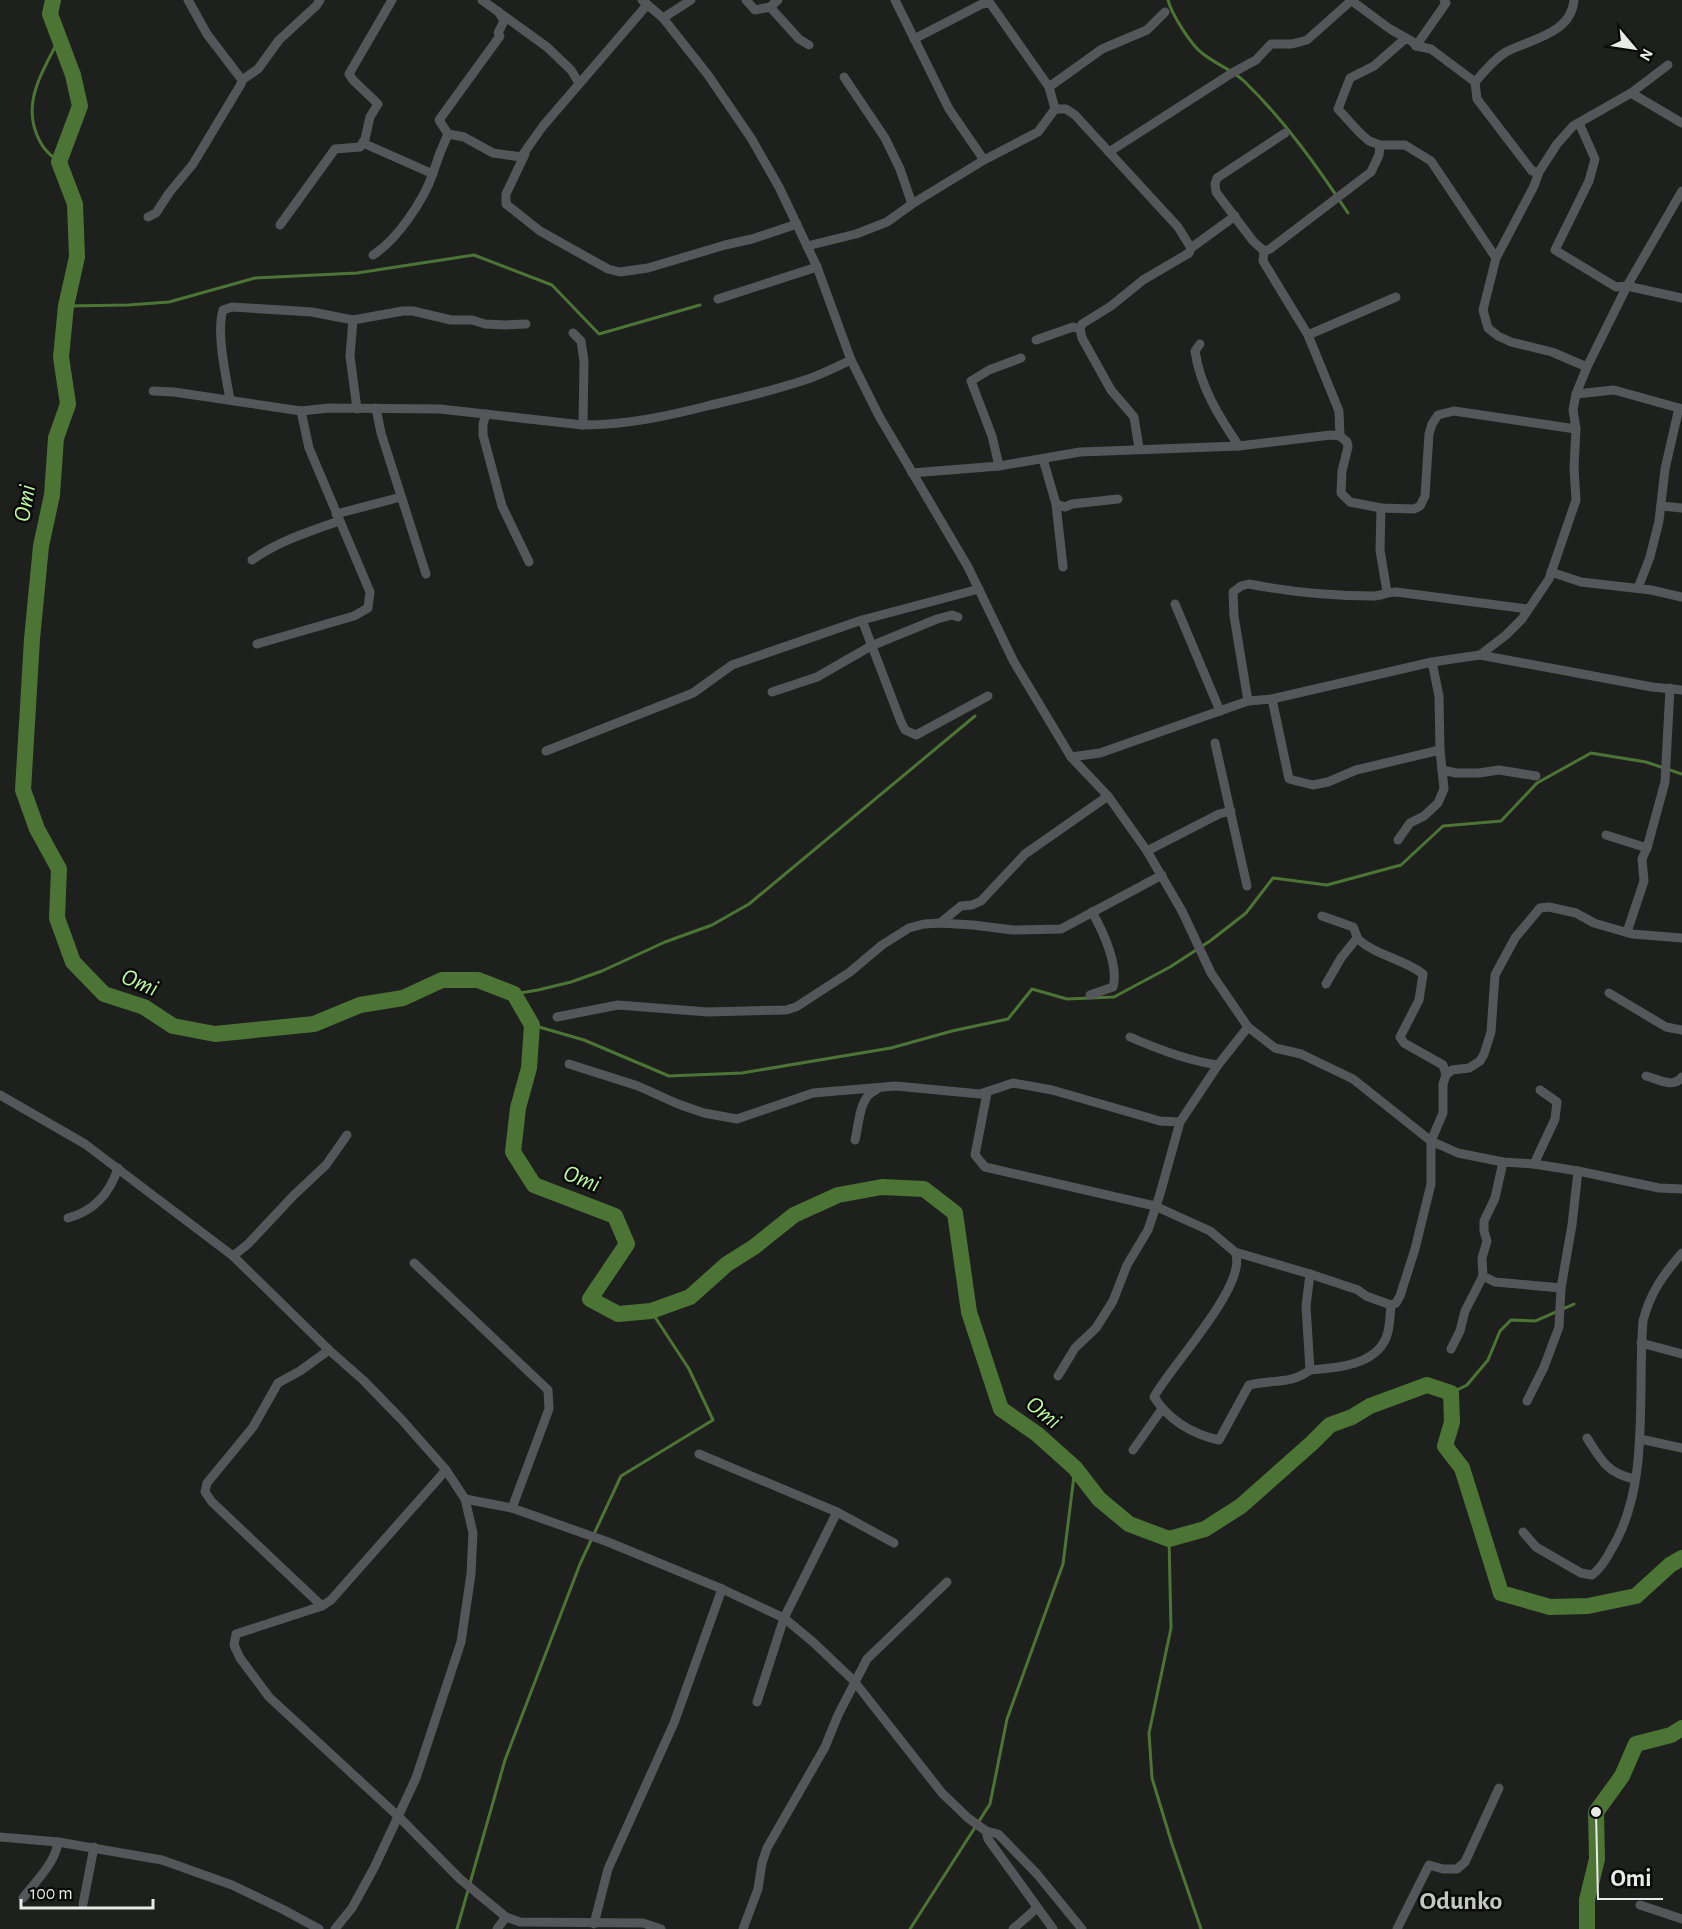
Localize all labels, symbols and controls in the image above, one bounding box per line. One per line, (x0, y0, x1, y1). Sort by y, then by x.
north arrow (1604, 18, 1664, 78)
text: N (1637, 46, 1656, 64)
water label: Omi (10, 483, 40, 524)
water label: Omi (118, 965, 161, 1001)
water label: Omi (560, 1161, 603, 1197)
water label: Omi (1021, 1392, 1065, 1434)
callout: Omi (1598, 1857, 1663, 1899)
text: Omi (1611, 1867, 1651, 1891)
scale bar (21, 1872, 153, 1910)
text: 100 m (30, 1885, 73, 1903)
district label: Odunko (1420, 1888, 1503, 1914)

